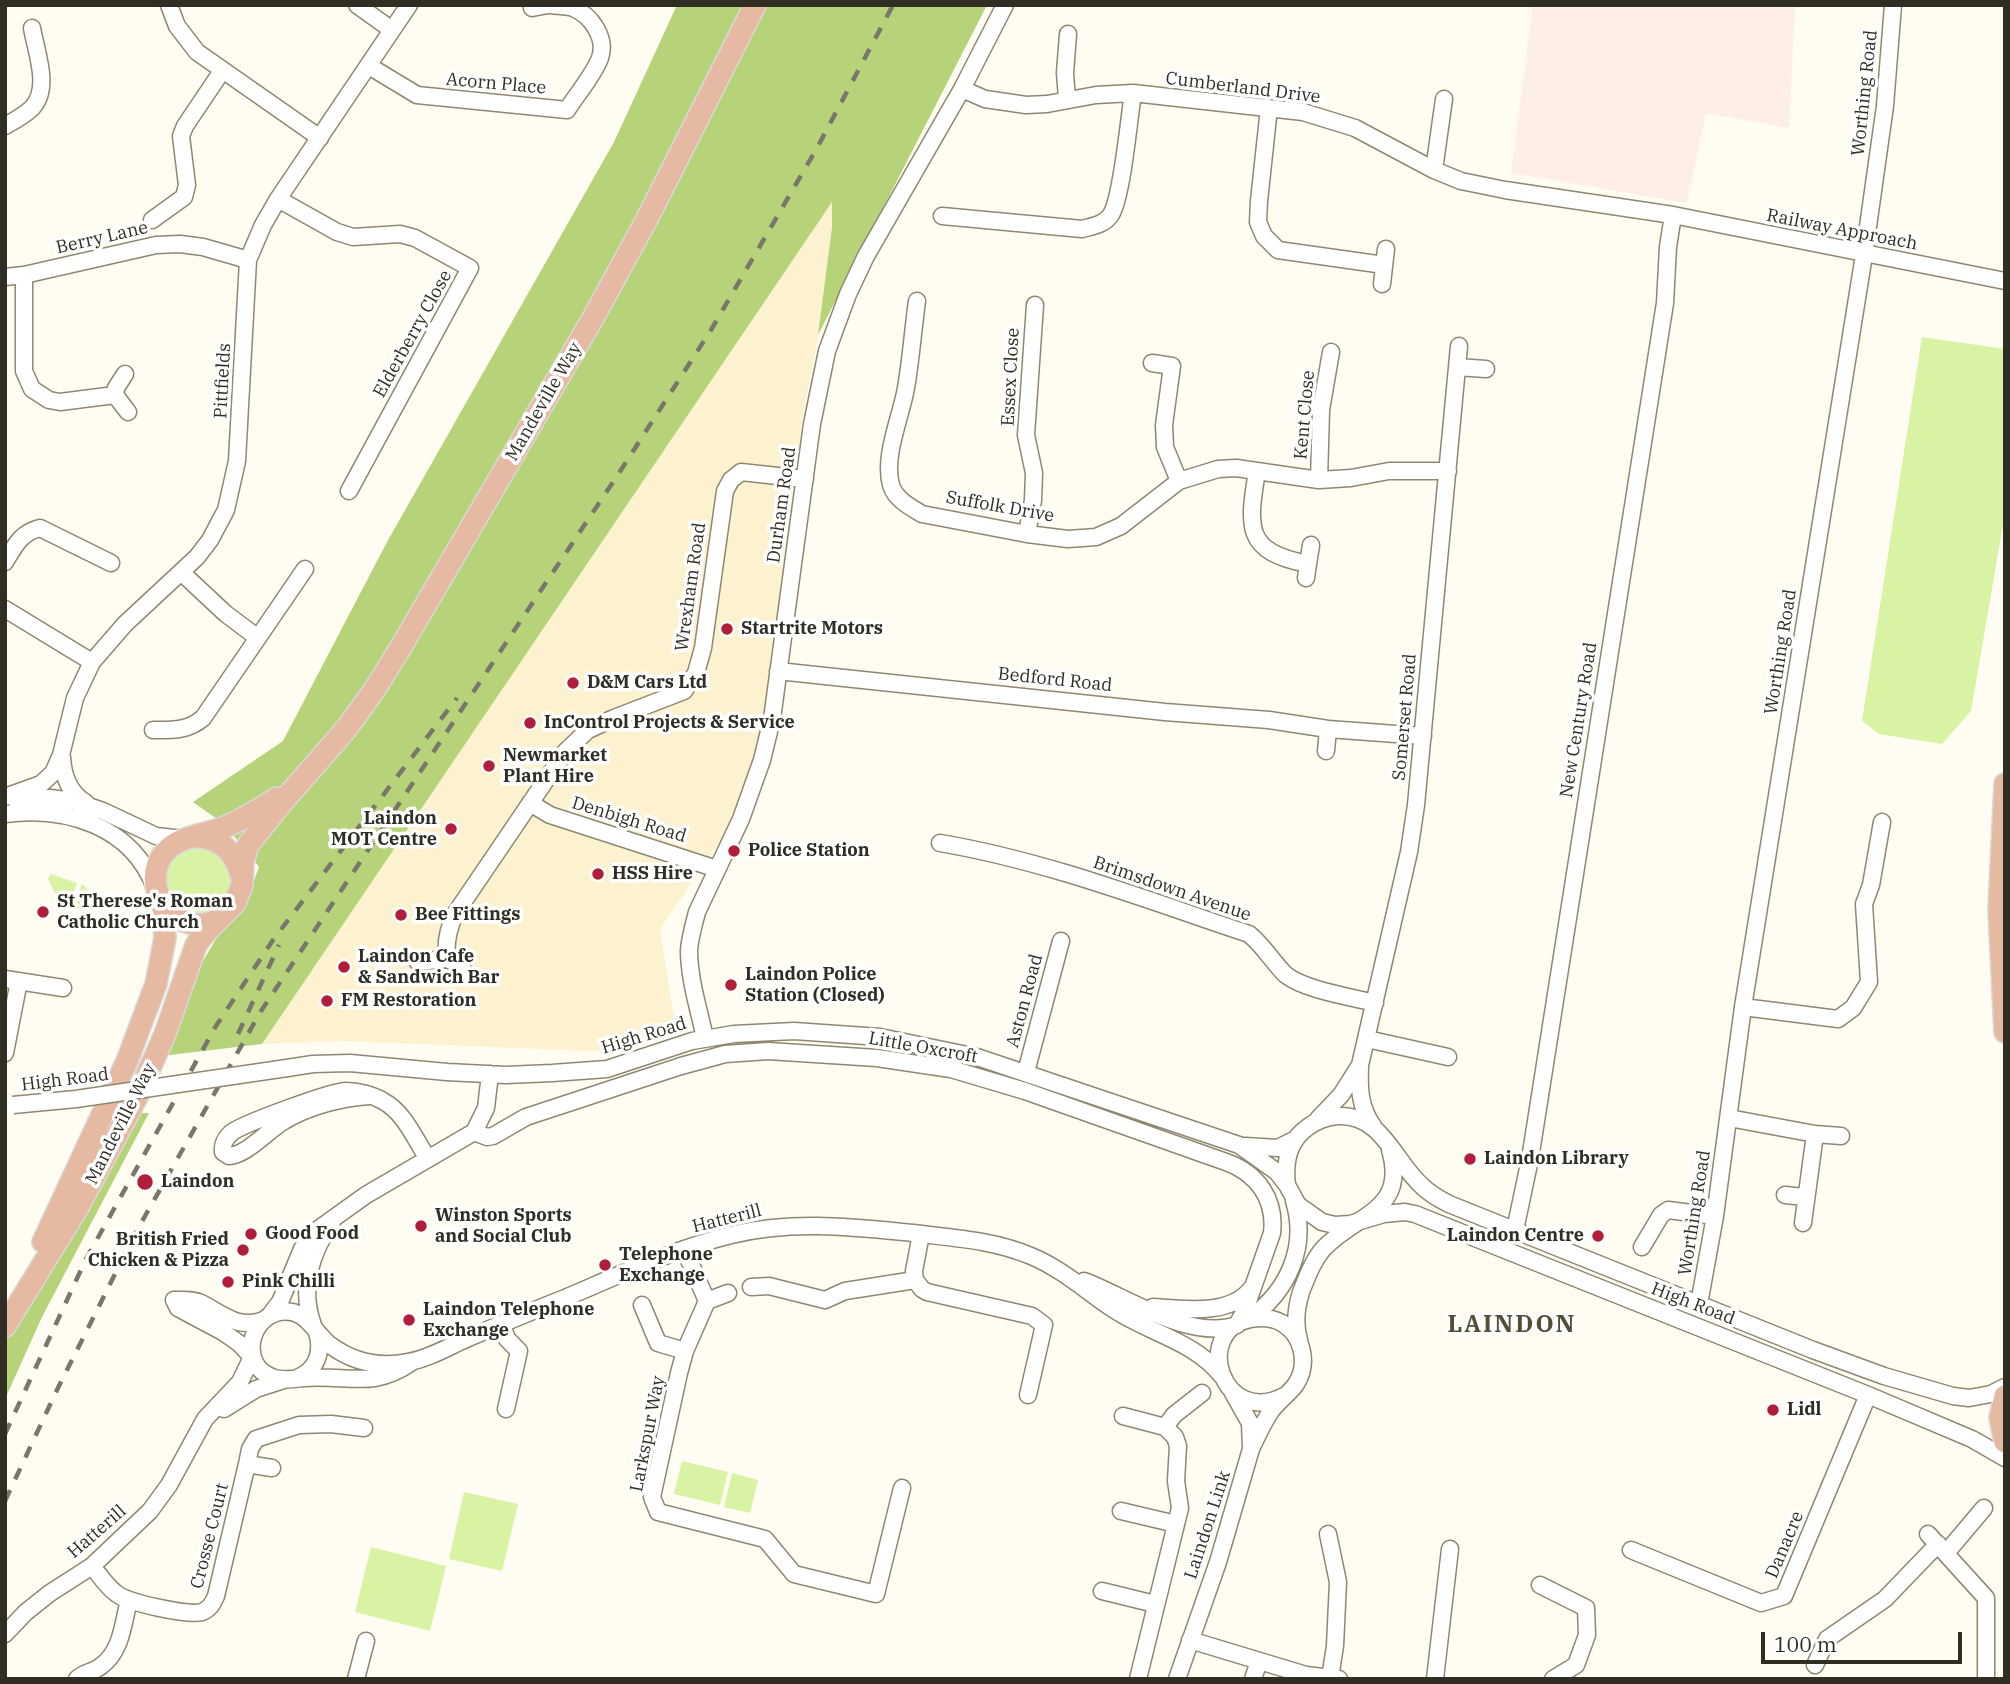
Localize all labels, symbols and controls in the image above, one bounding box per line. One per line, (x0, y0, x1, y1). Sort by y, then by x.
street label: Worthing Road (1848, 29, 1882, 157)
street label: Cumberland Drive (1164, 68, 1322, 108)
street label: Acorn Place (445, 69, 547, 99)
street label: Railway Approach (1765, 205, 1919, 255)
street label: Berry Lane (54, 217, 150, 259)
street label: Elderberry Close (369, 267, 457, 401)
street label: Essex Close (998, 327, 1024, 427)
street label: Mandeville Way (501, 339, 587, 465)
street label: Pittfields (210, 343, 236, 419)
street label: Kent Close (1290, 369, 1320, 461)
street label: Durham Road (763, 445, 801, 565)
street label: Suffolk Drive (944, 487, 1056, 527)
street label: Wrexham Road (671, 521, 711, 653)
street label: Worthing Road (1760, 588, 1802, 716)
place label: Startrite Motors (741, 618, 883, 640)
marker: Startrite Motors (719, 621, 735, 637)
street label: New Century Road (1556, 641, 1602, 799)
street label: Somerset Road (1389, 653, 1421, 781)
street label: Bedford Road (997, 663, 1113, 697)
place label: D&M Cars Ltd (587, 672, 707, 694)
marker: D&M Cars Ltd (565, 675, 581, 691)
place label: InControl Projects & Service (544, 712, 795, 734)
marker: InControl Projects & Service (522, 715, 538, 731)
place label: Newmarket Plant Hire (503, 745, 607, 788)
marker: Newmarket Plant Hire (481, 758, 497, 774)
street label: Denbigh Road (569, 792, 689, 848)
place label: Laindon MOT Centre (331, 808, 437, 850)
marker: Laindon MOT Centre (443, 821, 459, 837)
place label: Police Station (748, 840, 870, 862)
marker: Police Station (726, 843, 742, 859)
street label: Brimsdown Avenue (1090, 852, 1254, 926)
place label: HSS Hire (612, 863, 693, 885)
marker: HSS Hire (590, 866, 606, 882)
place label: St Therese's Roman Catholic Church (57, 891, 233, 934)
marker: St Therese's Roman Catholic Church (35, 904, 51, 920)
place label: Bee Fittings (415, 904, 520, 926)
marker: Bee Fittings (393, 907, 409, 923)
place label: Laindon Cafe & Sandwich Bar (358, 946, 499, 988)
street label: Aston Road (1002, 952, 1048, 1050)
marker: Laindon Cafe & Sandwich Bar (336, 959, 352, 975)
place label: Laindon Police Station (Closed) (745, 964, 885, 1006)
marker: Laindon Police Station (Closed) (723, 977, 739, 993)
place label: FM Restoration (341, 990, 476, 1012)
marker: FM Restoration (319, 993, 335, 1009)
street label: High Road (599, 1013, 689, 1059)
street label: Little Oxcroft (867, 1028, 979, 1068)
street label: Mandeville Way (81, 1060, 161, 1188)
street label: High Road (20, 1064, 110, 1096)
place label: Laindon Library (1484, 1148, 1629, 1170)
street label: Worthing Road (1674, 1149, 1716, 1277)
marker: Laindon Library (1462, 1151, 1478, 1167)
place label: Laindon (161, 1171, 234, 1193)
marker: Laindon (135, 1172, 155, 1192)
street label: Hatterill (690, 1200, 764, 1238)
place label: Winston Sports and Social Club (435, 1205, 572, 1248)
marker: Winston Sports and Social Club (413, 1218, 429, 1234)
place label: Good Food (265, 1223, 359, 1245)
place label: Laindon Centre (1447, 1225, 1584, 1247)
marker: Good Food (243, 1226, 259, 1242)
marker: Laindon Centre (1590, 1228, 1606, 1244)
place label: British Fried Chicken & Pizza (88, 1229, 229, 1272)
marker: British Fried Chicken & Pizza (235, 1242, 251, 1258)
place label: Telephone Exchange (619, 1244, 713, 1286)
marker: Telephone Exchange (597, 1257, 613, 1273)
place label: Pink Chilli (242, 1271, 335, 1293)
marker: Pink Chilli (220, 1274, 236, 1290)
street label: High Road (1648, 1278, 1738, 1330)
place label: Laindon Telephone Exchange (423, 1299, 594, 1342)
district label: LAINDON (1448, 1311, 1576, 1339)
marker: Laindon Telephone Exchange (401, 1312, 417, 1328)
street label: Larkspur Way (626, 1374, 670, 1494)
place label: Lidl (1787, 1399, 1821, 1421)
marker: Lidl (1765, 1402, 1781, 1418)
street label: Laindon Link (1180, 1468, 1236, 1582)
street label: Crosse Court (186, 1481, 234, 1591)
street label: Hatterill (63, 1501, 131, 1563)
street label: Danacre (1761, 1508, 1809, 1582)
scale bar (1765, 1618, 1966, 1662)
text: 100 m (1774, 1630, 1837, 1658)

